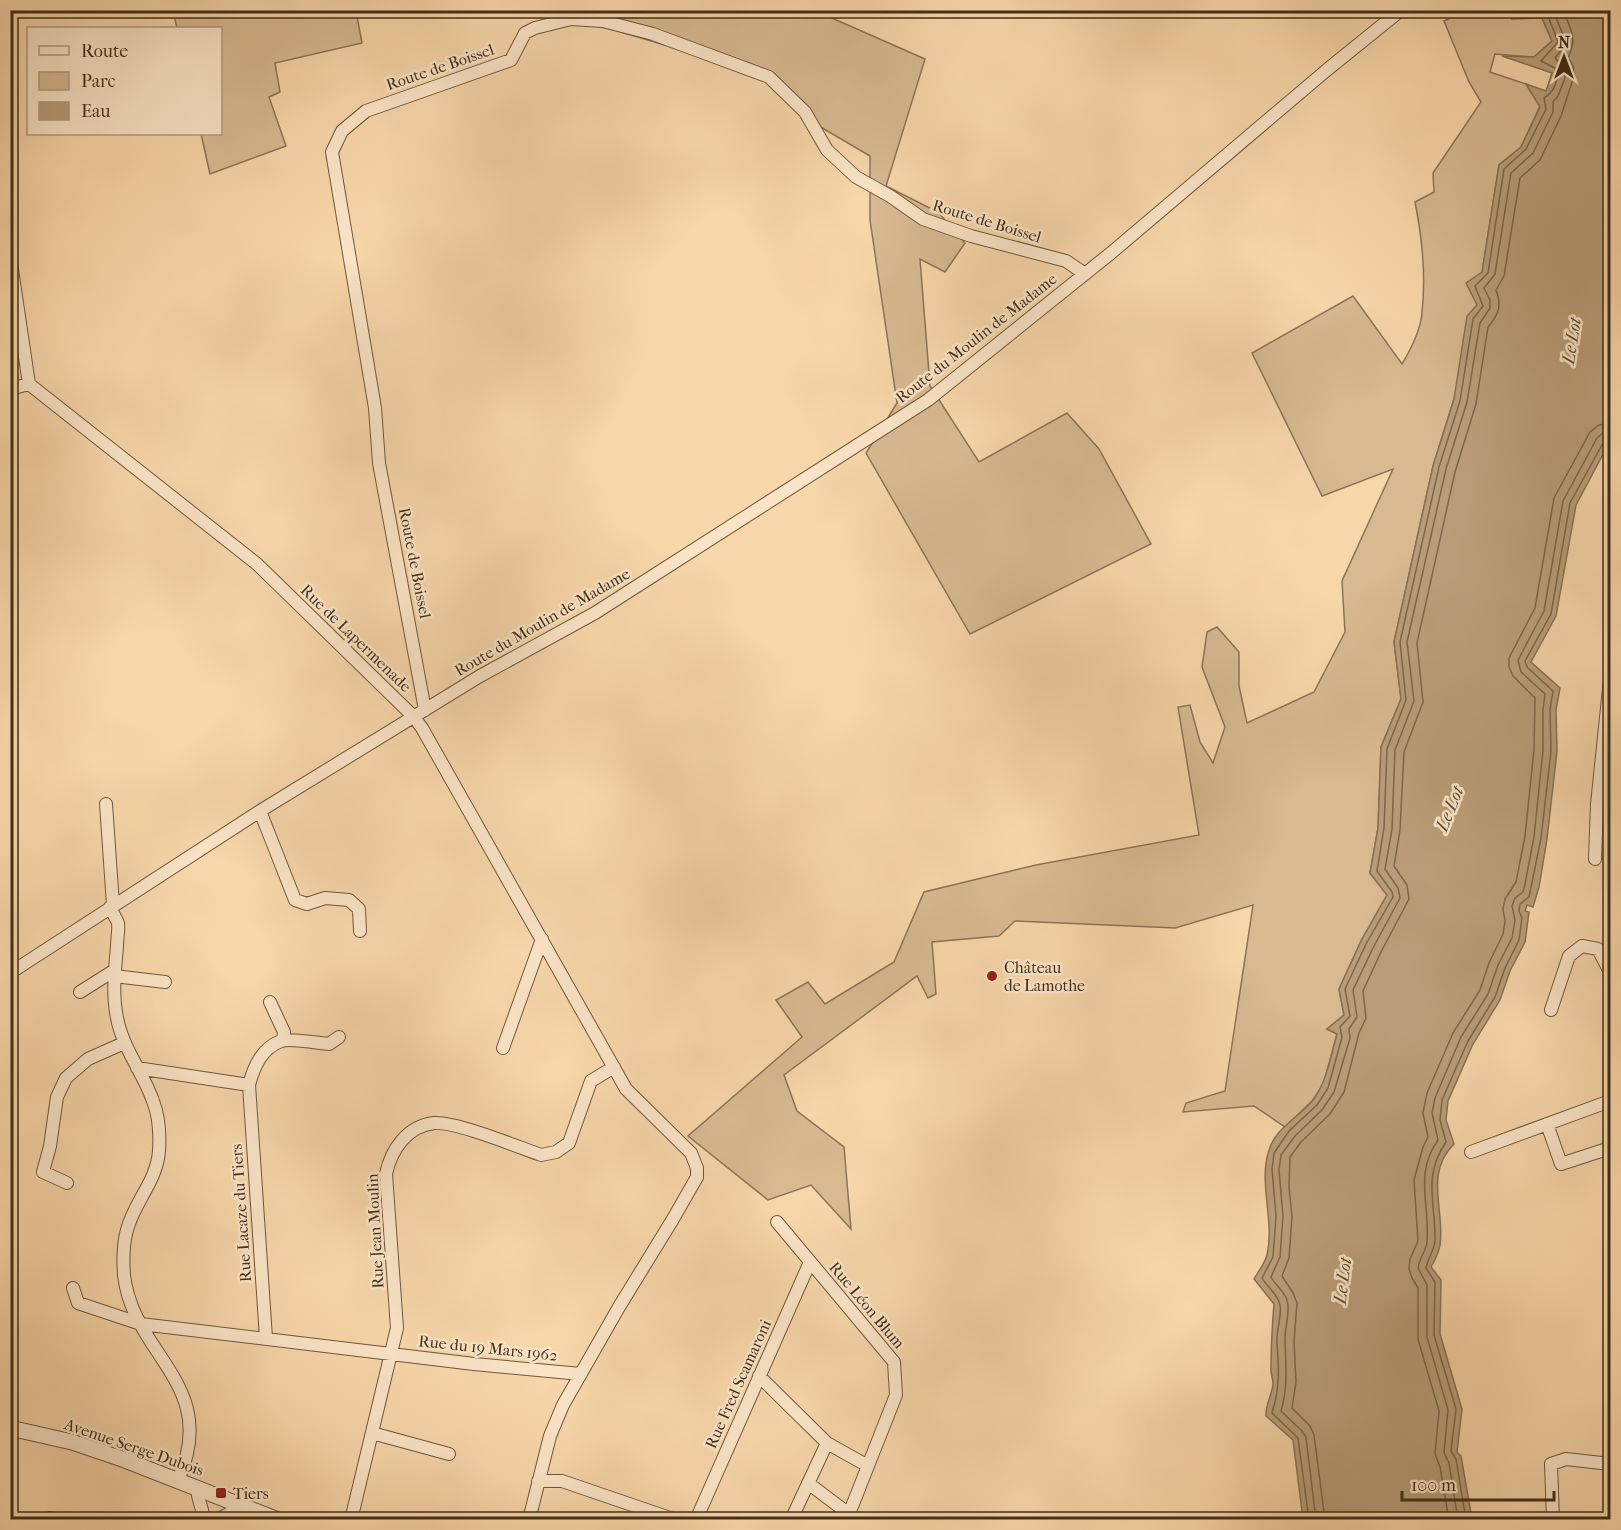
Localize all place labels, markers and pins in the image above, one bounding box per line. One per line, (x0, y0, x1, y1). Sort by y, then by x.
place label: Château de Lamothe (1004, 958, 1085, 995)
marker: Château de Lamothe (985, 969, 999, 983)
place label: Tiers (233, 1484, 269, 1503)
marker: Tiers (214, 1486, 228, 1500)

